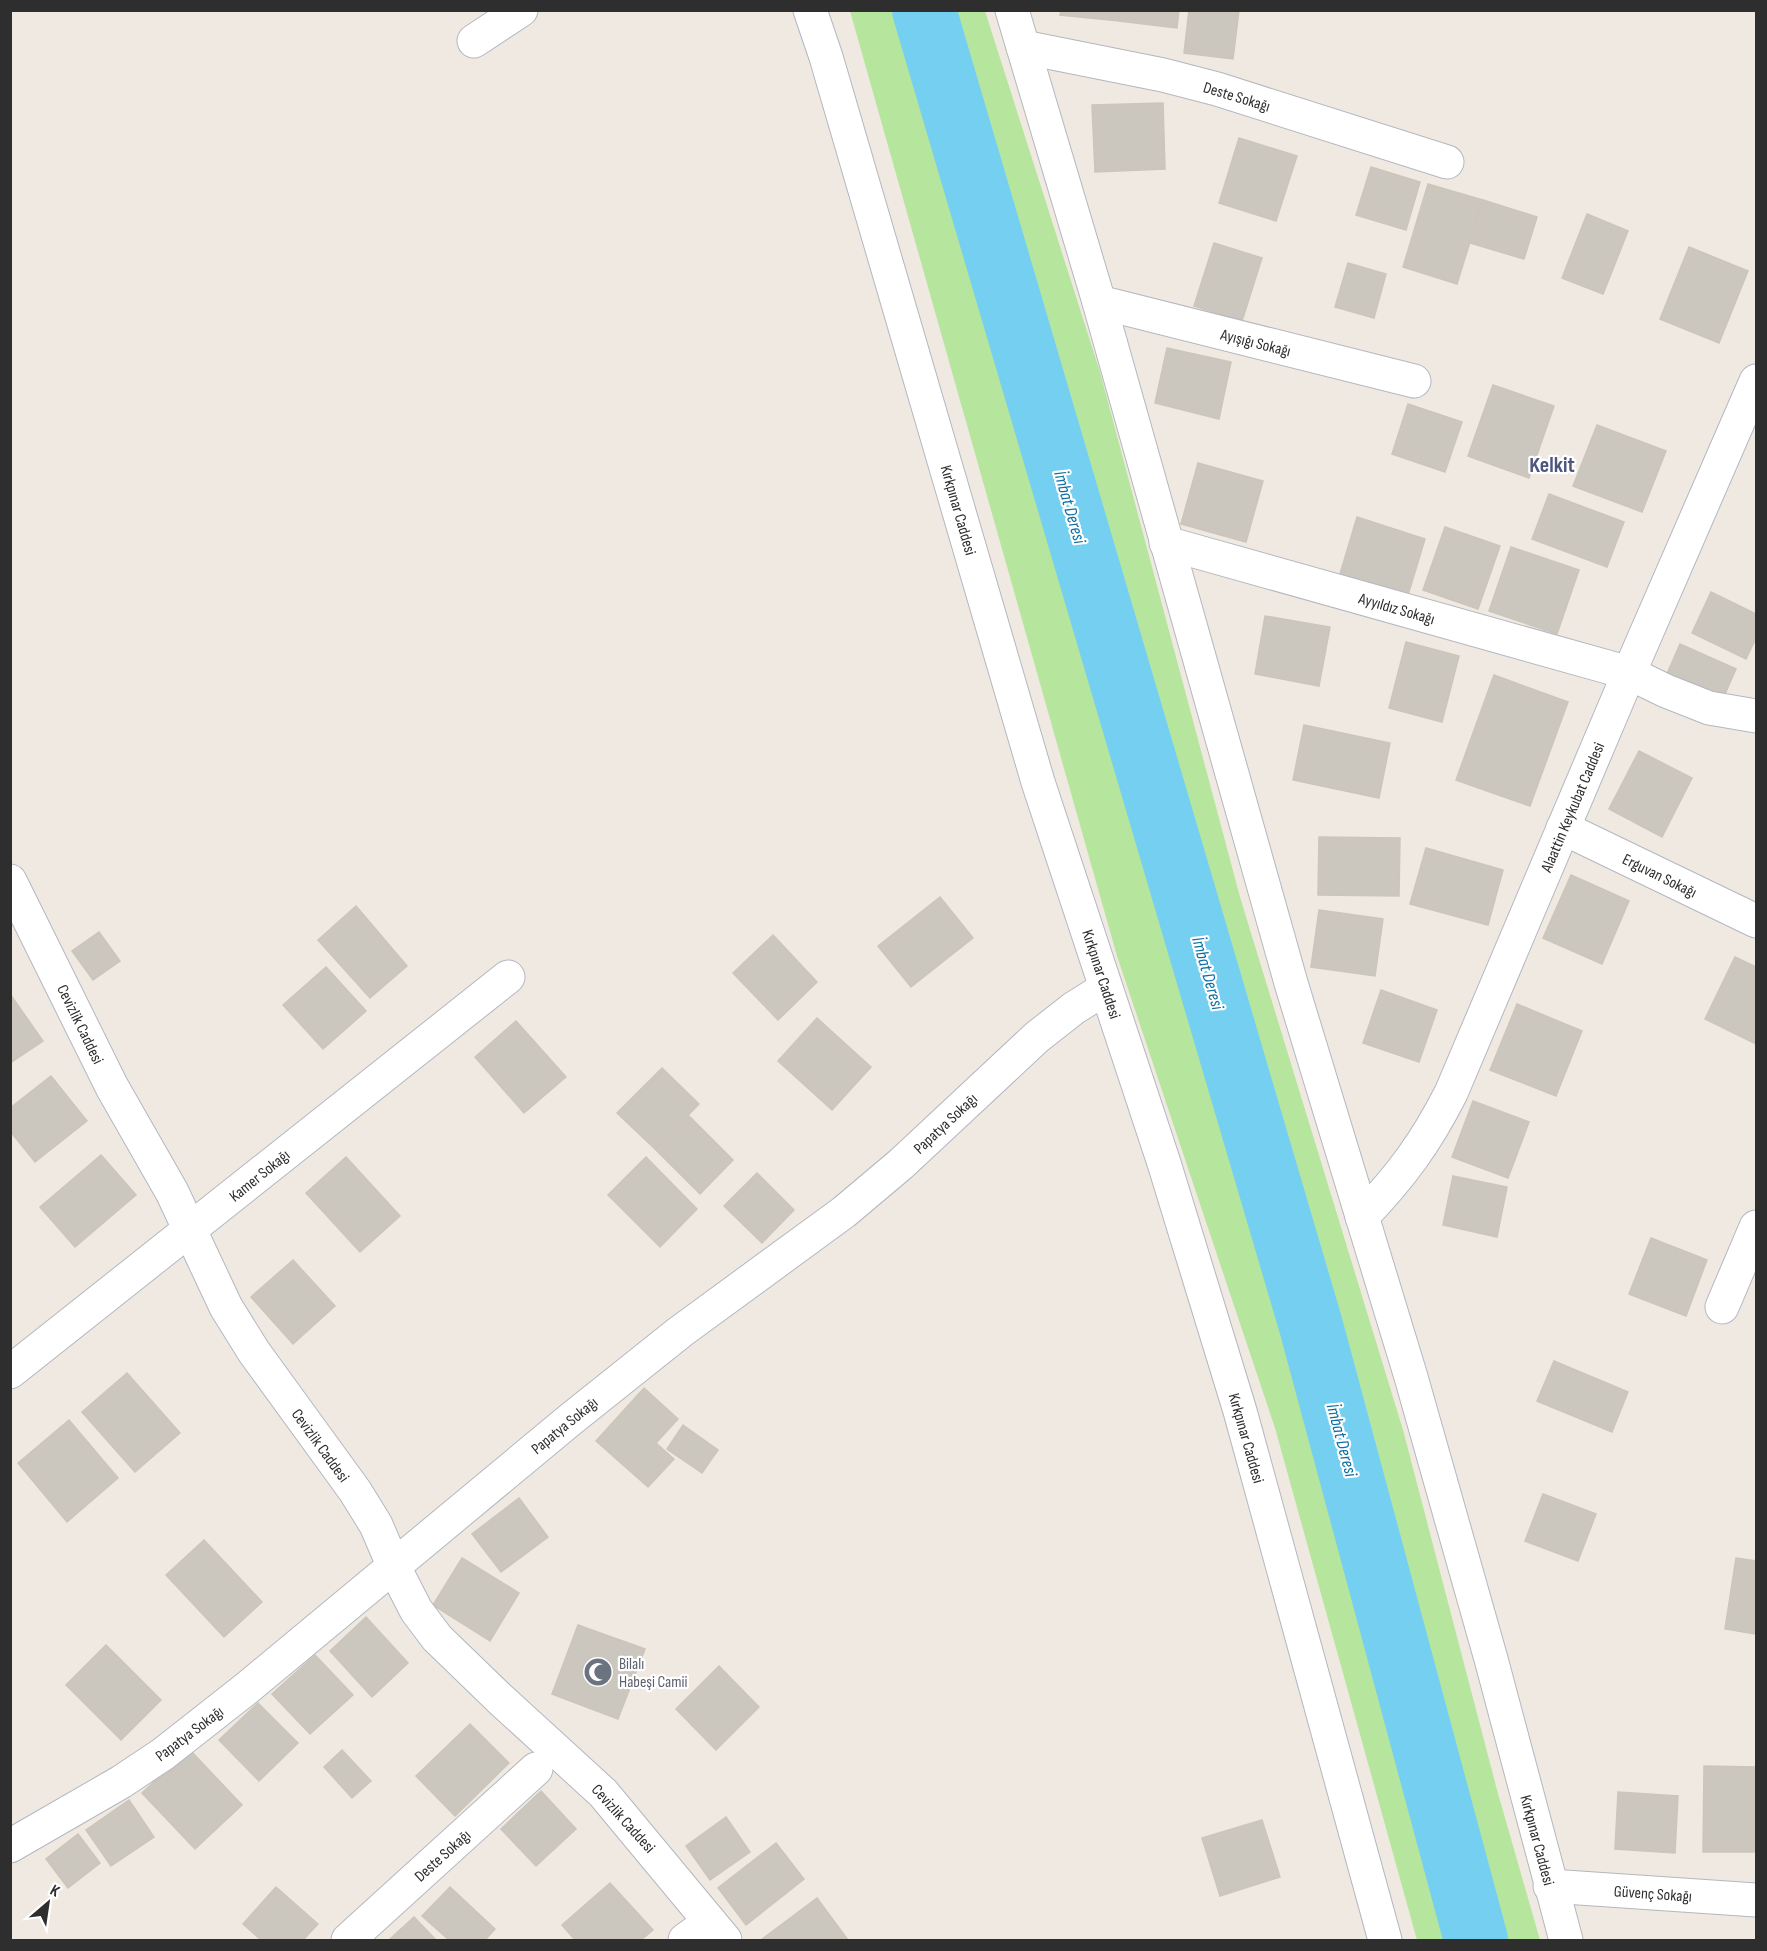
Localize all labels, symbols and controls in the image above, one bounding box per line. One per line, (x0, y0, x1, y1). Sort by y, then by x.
street label: Deste Sokağı (1201, 78, 1272, 117)
street label: Ayışığı Sokağı (1218, 325, 1293, 361)
district label: Kelkit (1529, 452, 1575, 479)
street label: Kırkpınar Caddesi (936, 463, 979, 558)
water label: İmbat Deresi (1049, 468, 1090, 547)
street label: Ayyıldız Sokağı (1356, 589, 1437, 629)
street label: Alaattin Keykubat Caddesi (1537, 740, 1609, 876)
street label: Erguvan Sokağı (1619, 850, 1700, 903)
street label: Kırkpınar Caddesi (1077, 927, 1124, 1022)
water label: İmbat Deresi (1187, 934, 1228, 1013)
street label: Cevizlik Caddesi (52, 982, 107, 1067)
street label: Papatya Sokağı (910, 1090, 982, 1158)
street label: Kamer Sokağı (226, 1146, 294, 1206)
street label: Kırkpınar Caddesi (1224, 1391, 1267, 1486)
street label: Papatya Sokağı (528, 1394, 602, 1459)
water label: İmbat Deresi (1322, 1401, 1362, 1480)
street label: Cevizlik Caddesi (287, 1406, 353, 1486)
place label: Bilalı Habeşi Camii (619, 1655, 688, 1692)
mosque icon: Bilalı Habeşi Camii (582, 1656, 614, 1688)
street label: Papatya Sokağı (152, 1702, 228, 1766)
street label: Cevizlik Caddesi (587, 1781, 659, 1857)
street label: Kırkpınar Caddesi (1515, 1793, 1558, 1888)
street label: Deste Sokağı (411, 1826, 475, 1886)
north arrow (18, 1873, 78, 1933)
text: K (46, 1881, 63, 1901)
street label: Güvenç Sokağı (1613, 1882, 1693, 1907)

